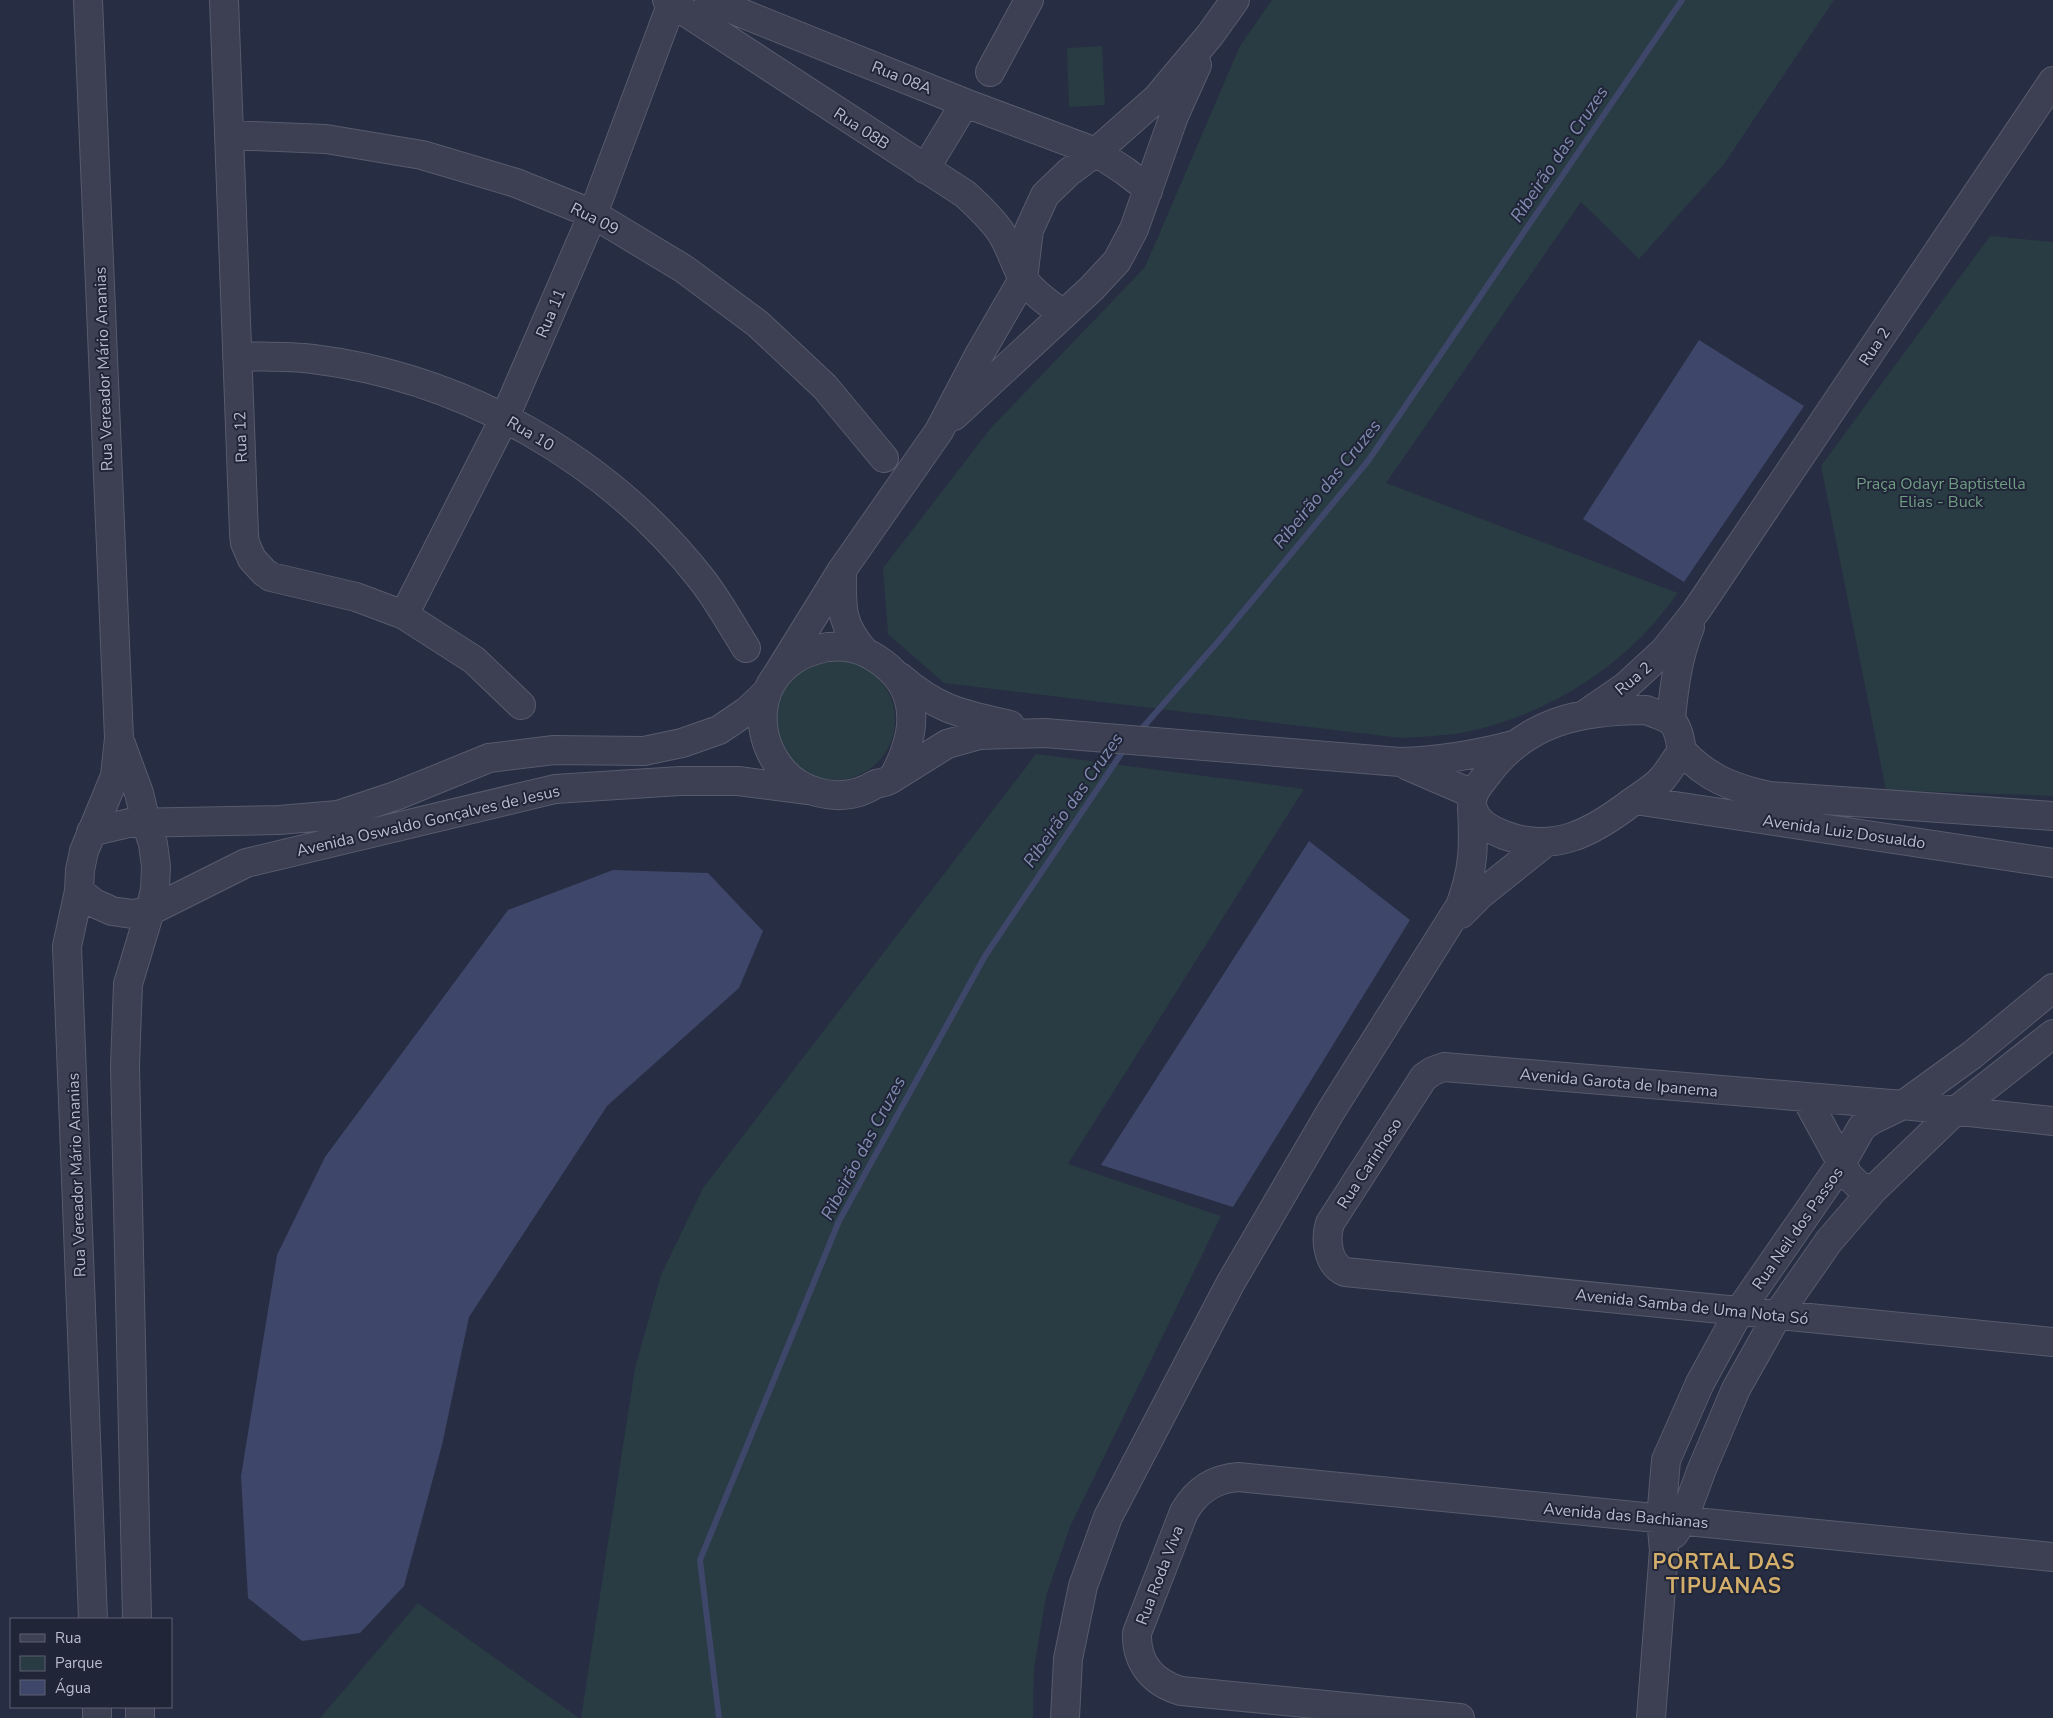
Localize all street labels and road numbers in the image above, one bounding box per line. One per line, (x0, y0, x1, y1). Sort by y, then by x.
street label: Rua 08A (868, 56, 935, 100)
street label: Rua 08B (829, 103, 894, 155)
street label: Rua 09 (567, 197, 622, 240)
street label: Rua Vereador Mário Ananias (89, 266, 119, 471)
street label: Rua 11 (531, 285, 571, 341)
street label: Rua 2 (1854, 323, 1896, 370)
street label: Rua 12 (229, 411, 253, 463)
street label: Rua 10 (503, 411, 558, 457)
street label: Rua 2 (1611, 657, 1657, 701)
street label: Avenida Oswaldo Gonçalves de Jesus (294, 780, 562, 862)
street label: Avenida Luiz Dosualdo (1761, 810, 1927, 854)
street label: Avenida Garota de Ipanema (1519, 1063, 1719, 1103)
street label: Rua Vereador Mário Ananias (62, 1072, 92, 1277)
street label: Rua Carinhoso (1332, 1114, 1408, 1213)
street label: Rua Neil dos Passos (1747, 1163, 1849, 1294)
street label: Avenida Samba de Uma Nota Só (1574, 1284, 1810, 1330)
street label: Avenida das Bachianas (1543, 1498, 1709, 1534)
street label: Rua Roda Viva (1131, 1522, 1189, 1628)

